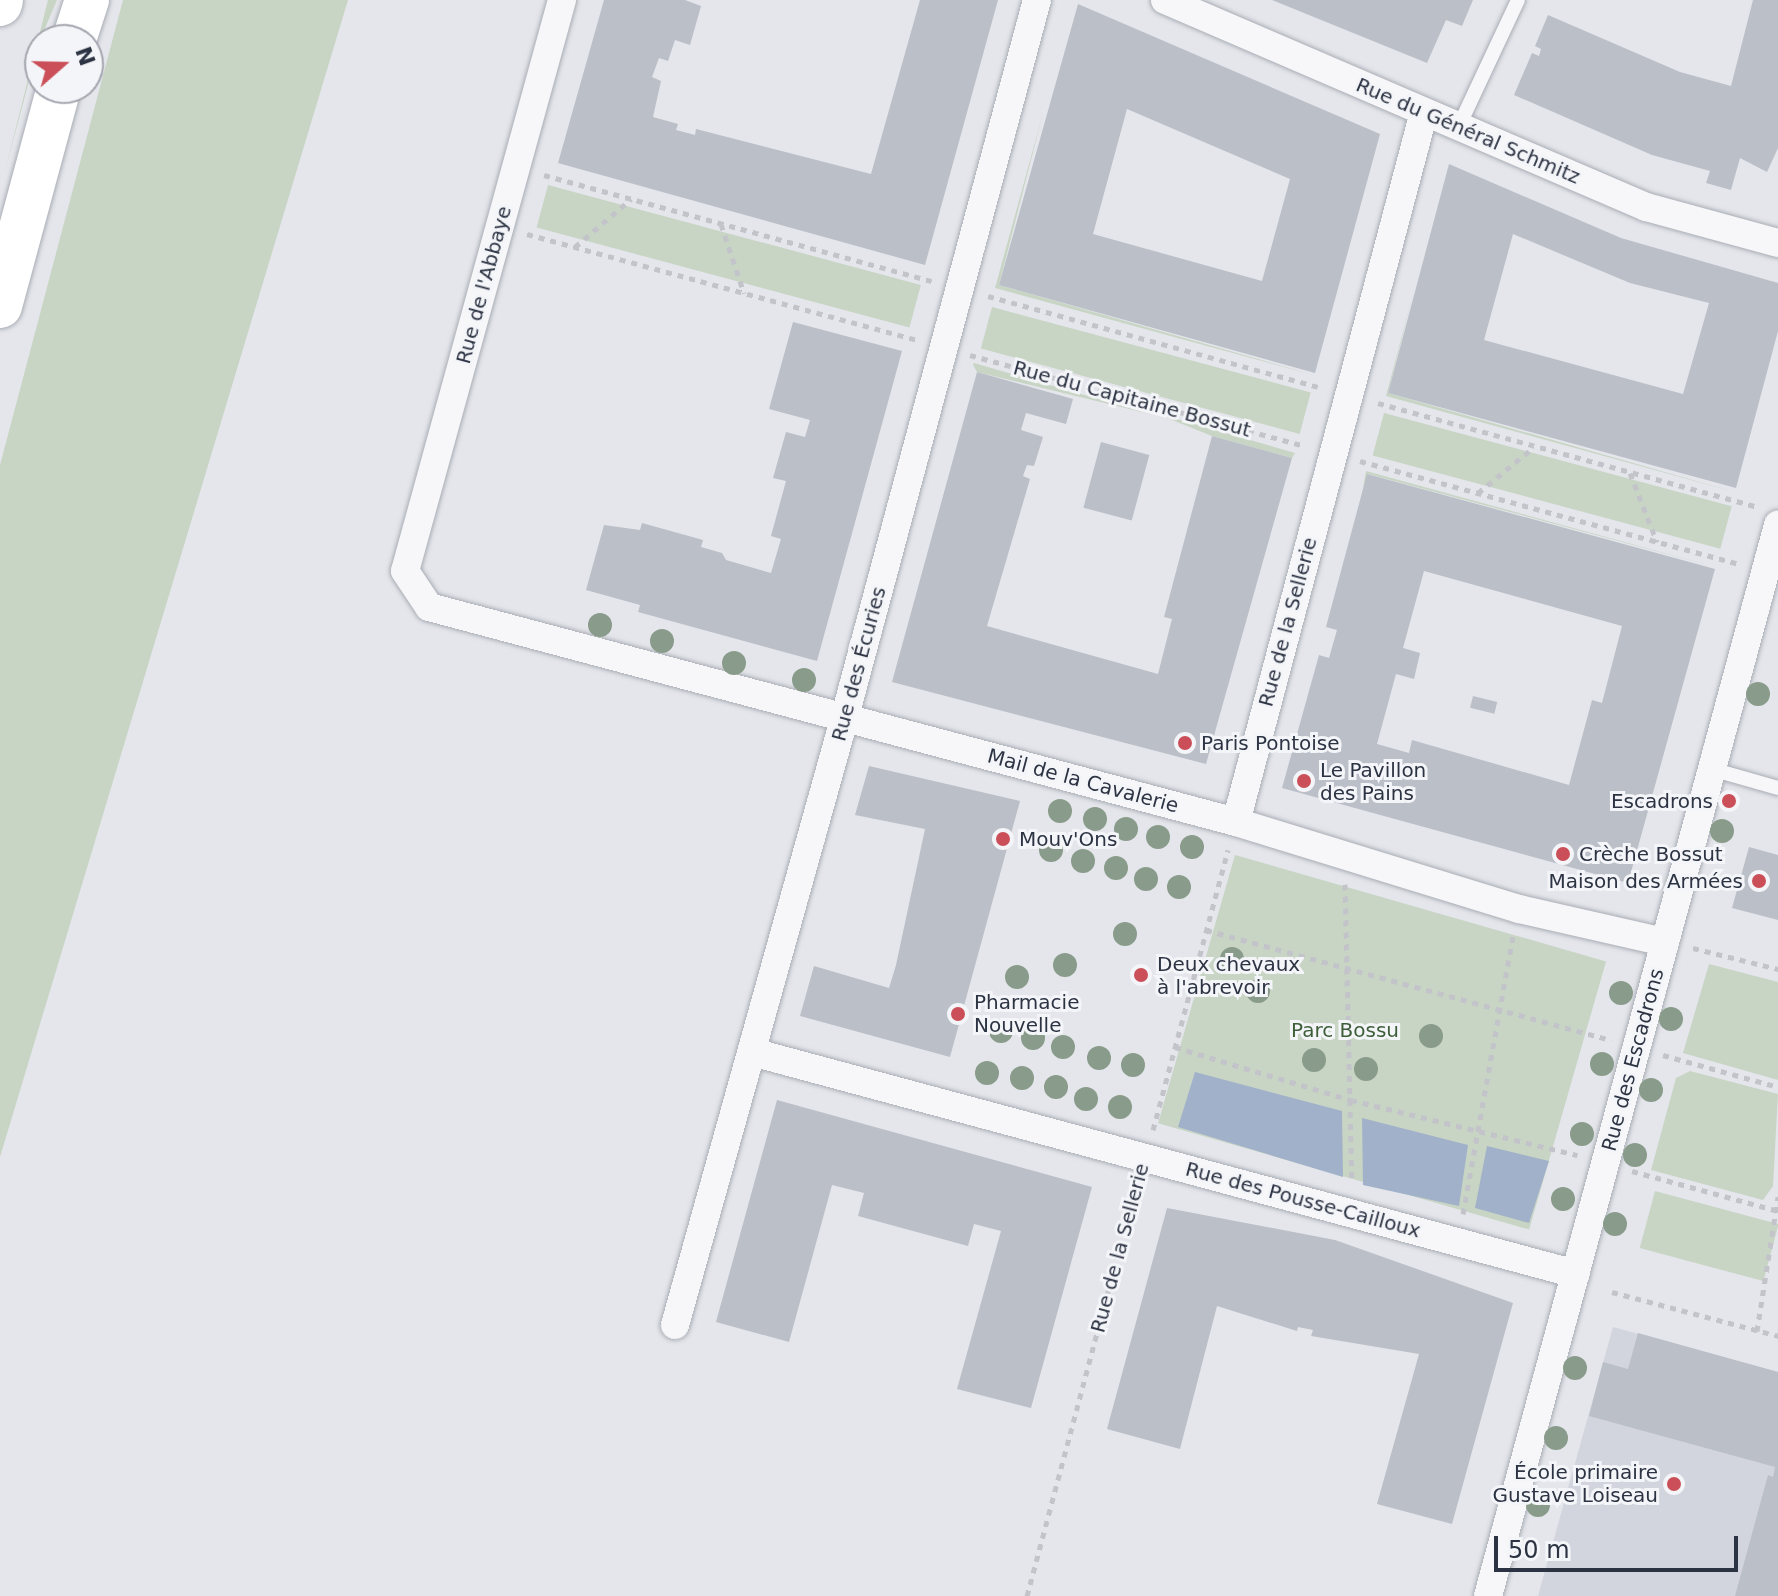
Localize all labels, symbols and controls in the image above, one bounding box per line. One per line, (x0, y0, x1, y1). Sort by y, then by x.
north arrow (24, 24, 104, 104)
text: N (70, 43, 100, 69)
street label: Rue du Général Schmitz (1352, 73, 1584, 189)
street label: Rue de l'Abbaye (451, 204, 517, 366)
street label: Rue du Capitaine Bossut (1011, 356, 1253, 442)
street label: Rue de la Sellerie (1254, 535, 1322, 709)
street label: Rue des Écuries (827, 584, 891, 744)
place label: Paris Pontoise (1201, 731, 1340, 755)
marker: Paris Pontoise (1176, 734, 1194, 752)
street label: Mail de la Cavalerie (985, 744, 1181, 818)
place label: Le Pavillon des Pains (1320, 758, 1426, 805)
marker: Le Pavillon des Pains (1295, 772, 1313, 790)
place label: Escadrons (1611, 789, 1713, 813)
marker: Escadrons (1720, 792, 1738, 810)
place label: Mouv'Ons (1019, 827, 1117, 851)
marker: Mouv'Ons (994, 830, 1012, 848)
place label: Crèche Bossut (1579, 842, 1723, 866)
marker: Crèche Bossut (1554, 845, 1572, 863)
place label: Maison des Armées (1548, 869, 1743, 893)
marker: Maison des Armées (1750, 872, 1768, 890)
place label: Deux chevaux à l'abrevoir (1157, 952, 1300, 999)
marker: Deux chevaux à l'abrevoir (1132, 966, 1150, 984)
street label: Rue des Escadrons (1597, 966, 1669, 1154)
place label: Pharmacie Nouvelle (974, 990, 1079, 1037)
marker: Pharmacie Nouvelle (949, 1005, 967, 1023)
park label: Parc Bossu (1291, 1018, 1399, 1042)
street label: Rue des Pousse-Cailloux (1183, 1157, 1423, 1243)
street label: Rue de la Sellerie (1086, 1161, 1154, 1335)
place label: École primaire Gustave Loiseau (1493, 1460, 1658, 1507)
marker: École primaire Gustave Loiseau (1665, 1475, 1683, 1493)
scale bar (1498, 1520, 1742, 1570)
text: 50 m (1508, 1536, 1570, 1564)

